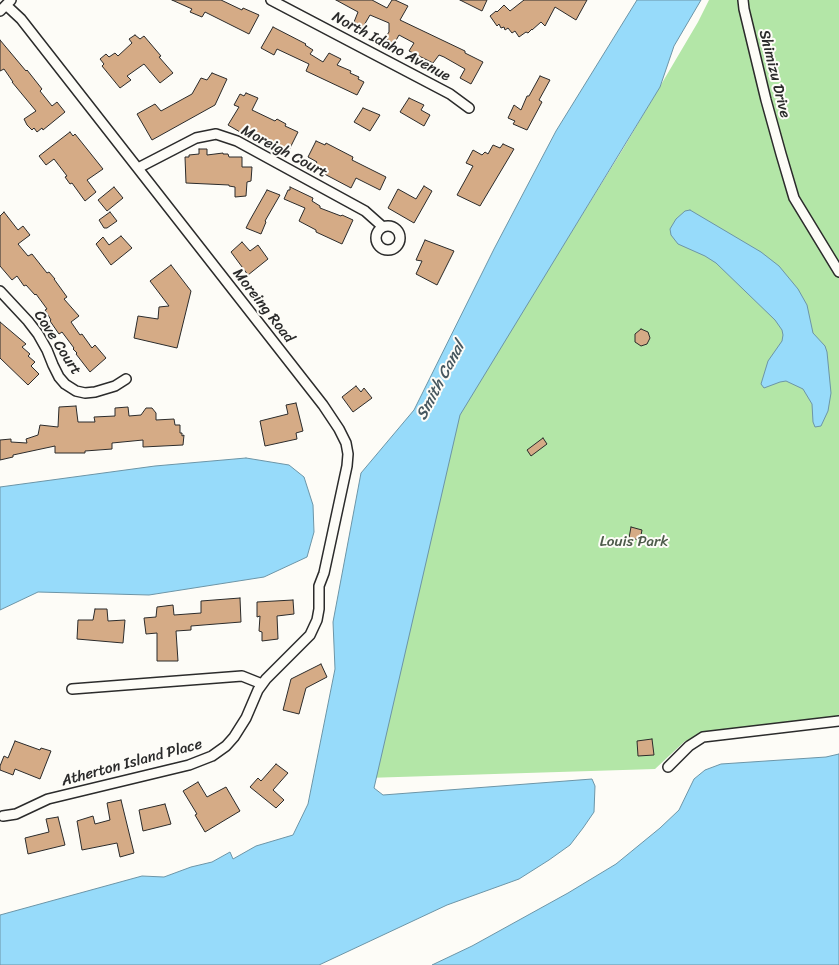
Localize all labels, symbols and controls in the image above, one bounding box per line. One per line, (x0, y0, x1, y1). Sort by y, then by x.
street label: North Idaho Avenue (329, 8, 453, 86)
street label: Shimizu Drive (754, 28, 794, 120)
street label: Moreigh Court (238, 122, 330, 182)
street label: Moreing Road (228, 265, 298, 347)
street label: Cove Court (29, 307, 85, 379)
water label: Smith Canal (412, 339, 470, 423)
park label: Louis Park (600, 533, 668, 551)
street label: Atherton Island Place (60, 736, 204, 790)

